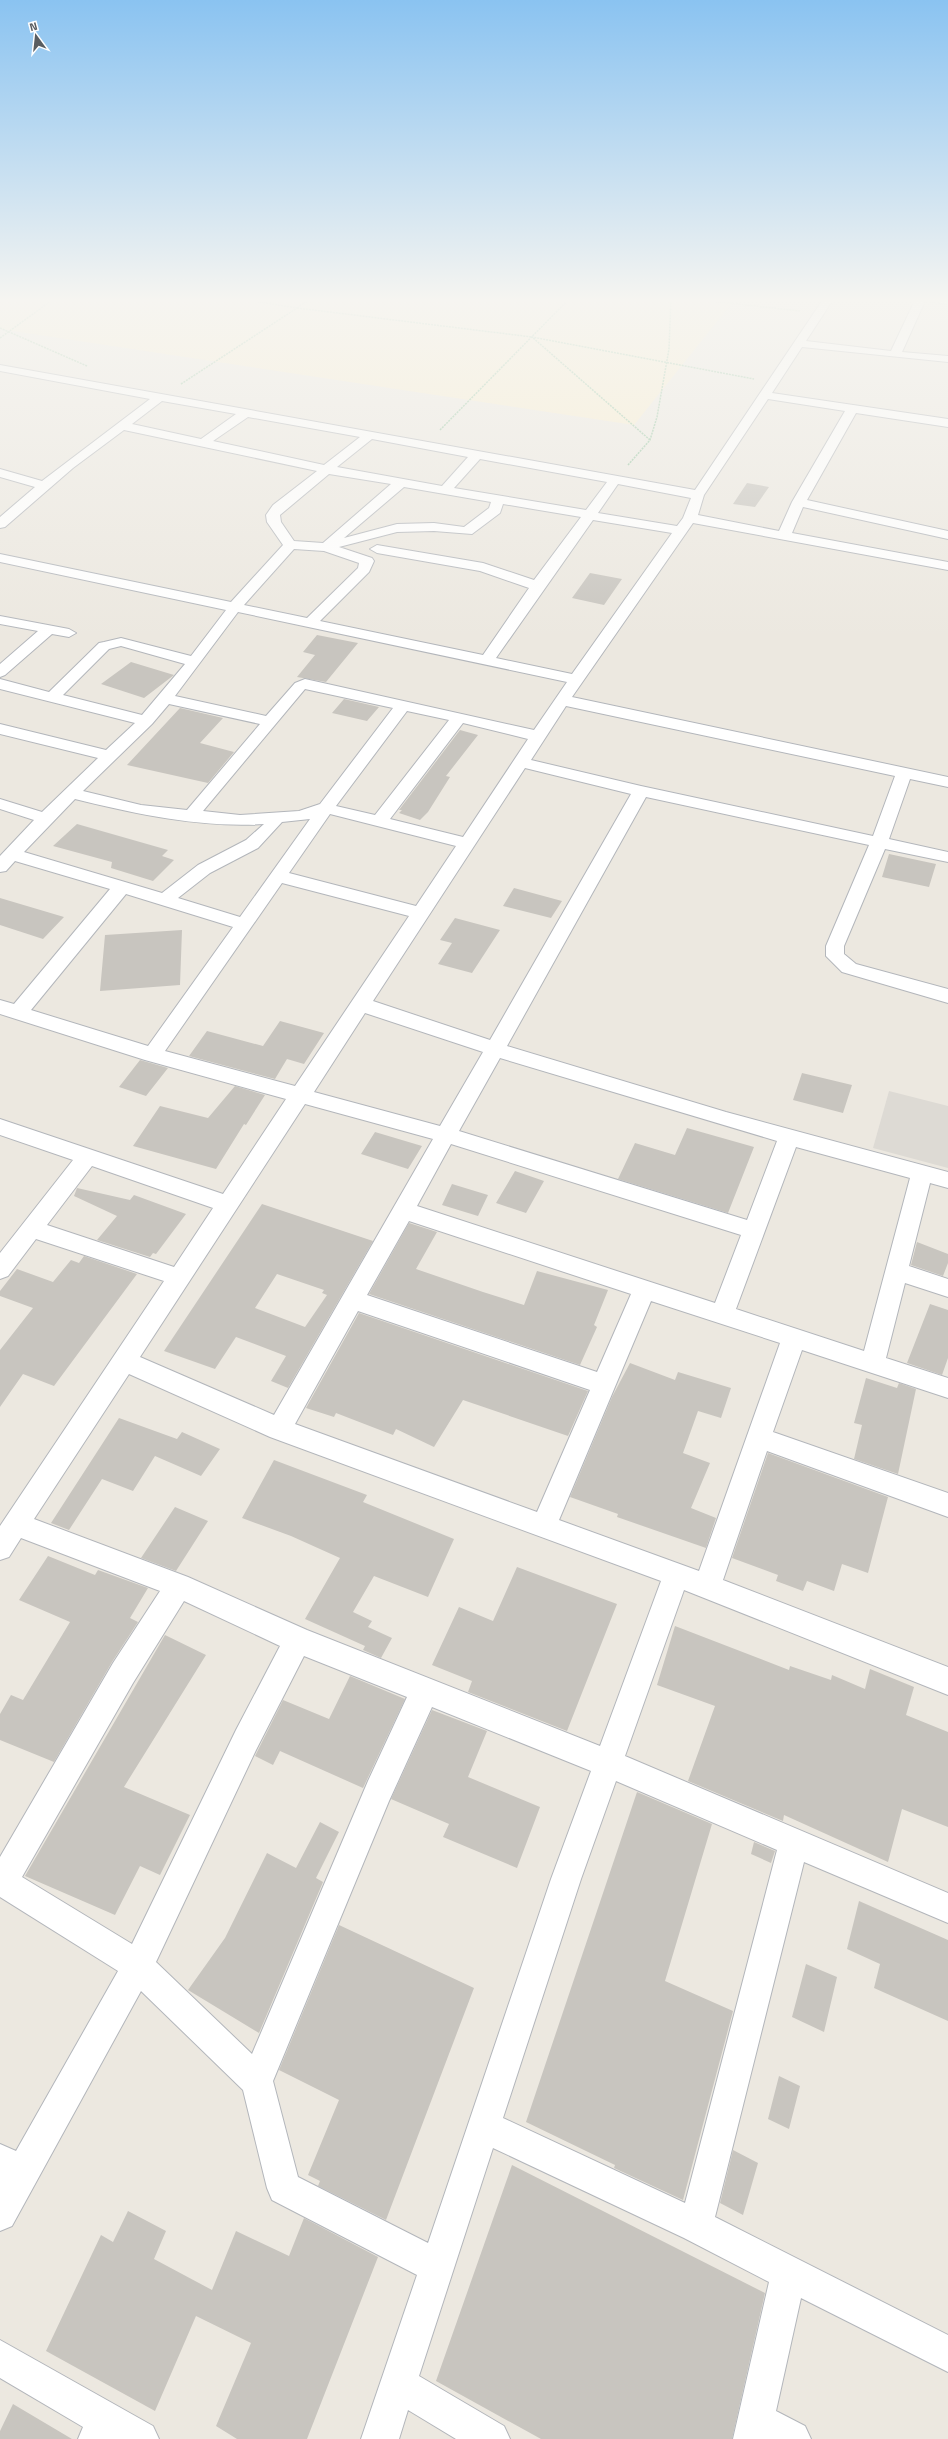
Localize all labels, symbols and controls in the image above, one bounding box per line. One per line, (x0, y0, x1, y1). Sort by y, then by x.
north arrow (16, 16, 56, 56)
text: N (28, 18, 39, 35)

